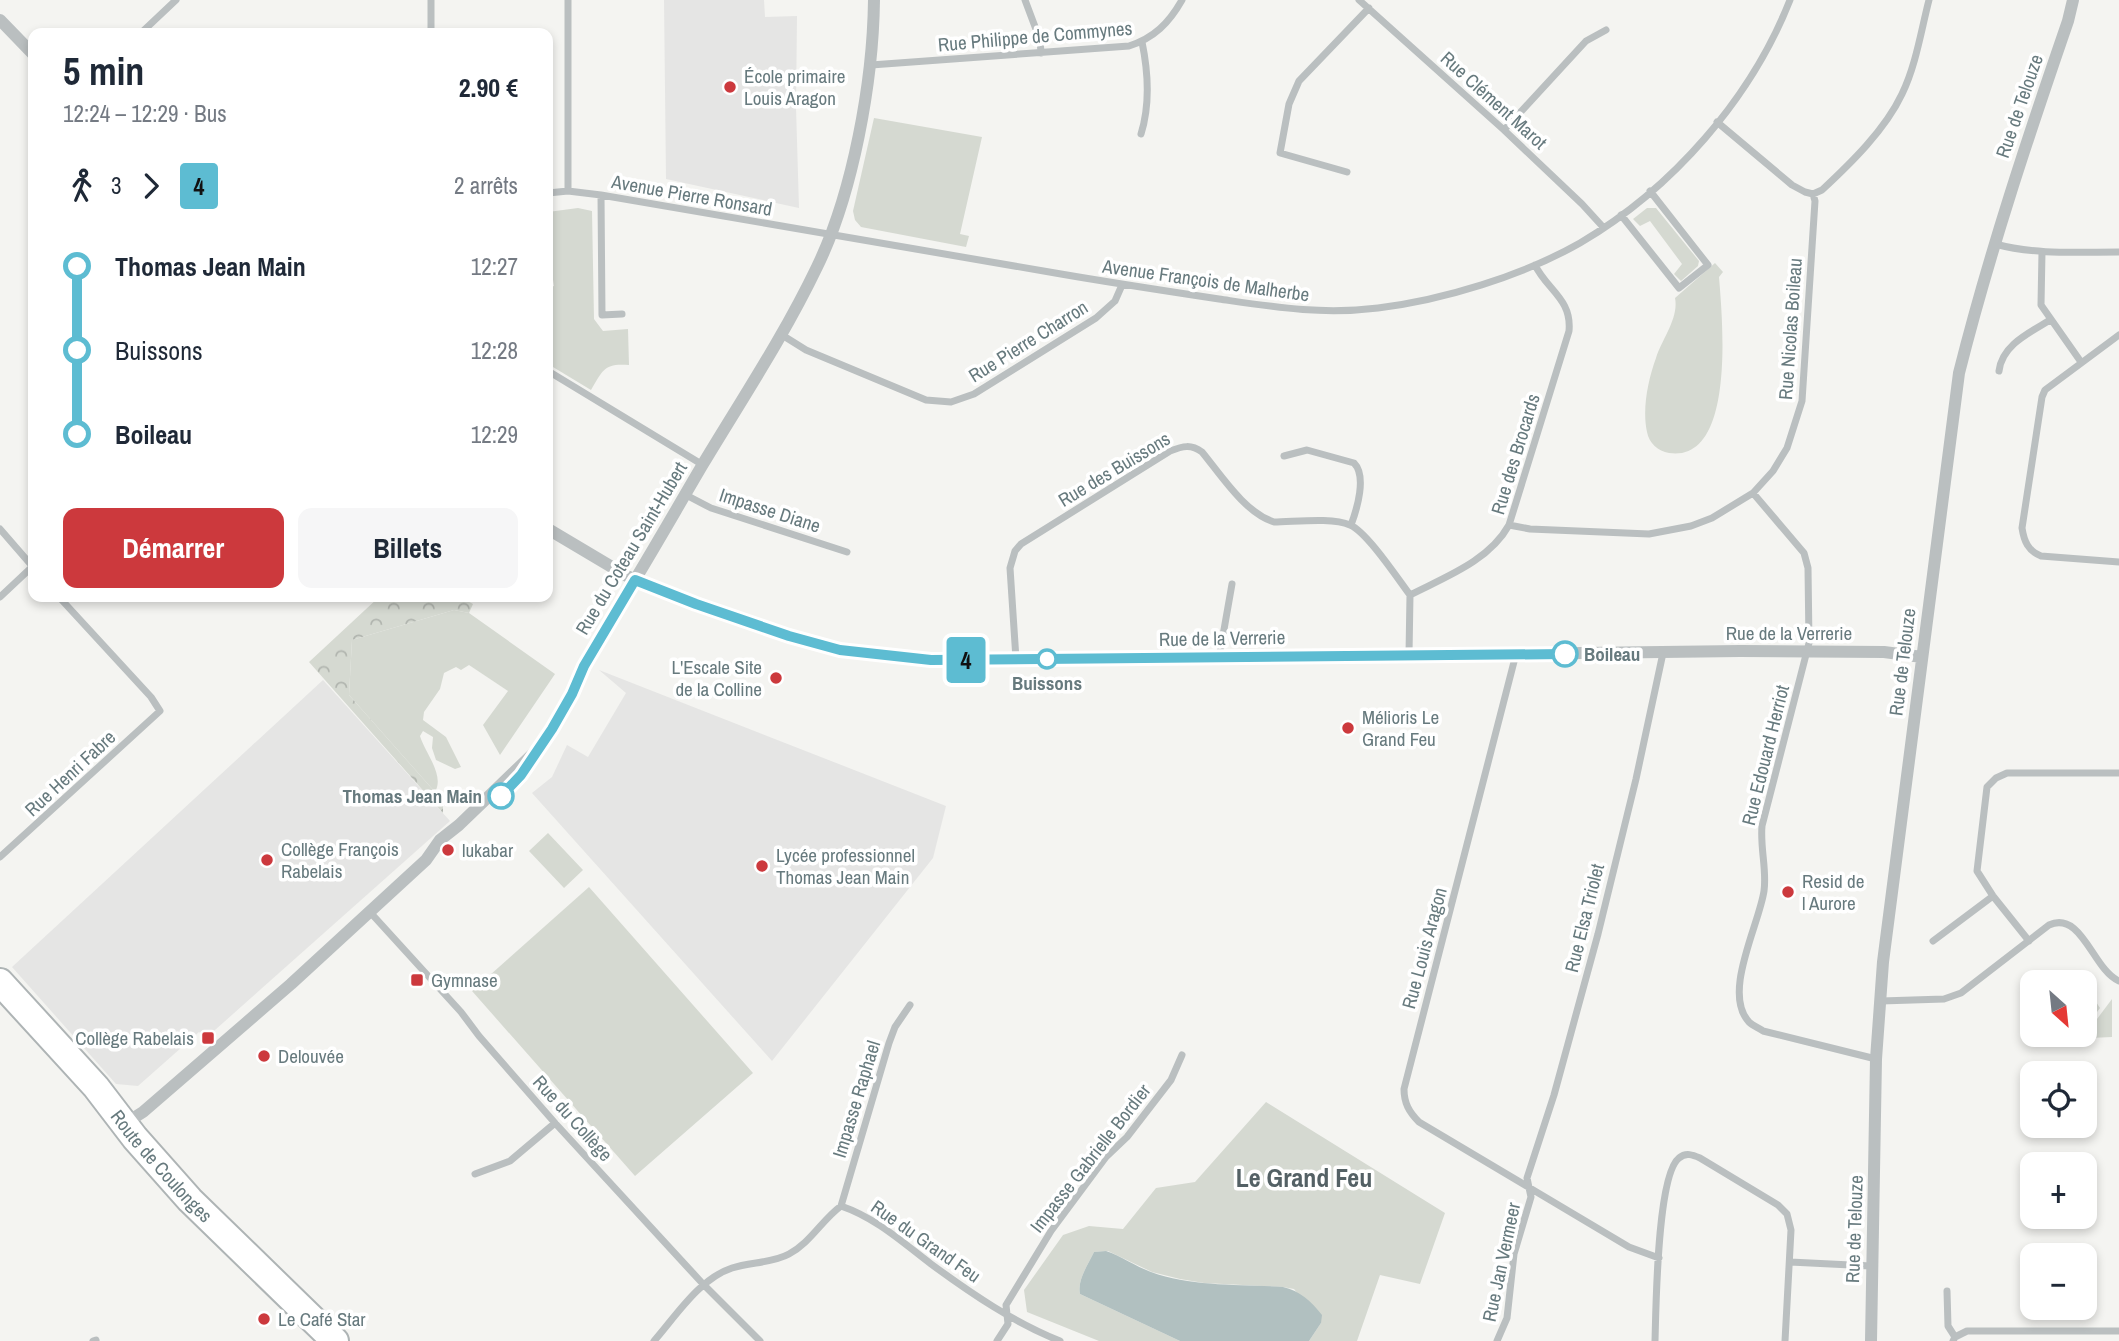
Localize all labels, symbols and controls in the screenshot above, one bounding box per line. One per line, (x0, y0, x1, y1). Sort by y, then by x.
street label: Rue Philippe de Commynes (937, 15, 1133, 57)
street label: Rue Clément Marot (1435, 45, 1553, 155)
text: 5 min (63, 46, 144, 97)
street label: Rue de Telouze (1989, 51, 2049, 161)
place label: École primaire Louis Aragon (744, 63, 845, 111)
text: 2.90 € (459, 70, 518, 105)
marker: École primaire Louis Aragon (722, 79, 738, 95)
text: 12:24 – 12:29 · Bus (63, 98, 227, 129)
icon: walk (63, 167, 101, 205)
icon: forward (132, 167, 170, 205)
street label: Avenue Pierre Ronsard (609, 168, 774, 222)
text: 3 (111, 170, 122, 201)
text: 4 (194, 170, 204, 202)
text: 2 arrêts (454, 170, 518, 201)
text: Thomas Jean Main (115, 249, 306, 284)
text: 12:27 (471, 251, 518, 282)
street label: Avenue François de Malherbe (1100, 252, 1311, 307)
street label: Rue Nicolas Boileau (1772, 257, 1808, 401)
street label: Rue Pierre Charron (963, 294, 1093, 388)
text: Buissons (115, 333, 203, 368)
text: 12:28 (471, 335, 518, 366)
street label: Rue des Brocards (1484, 390, 1546, 517)
text: Boileau (115, 417, 192, 452)
text: 12:29 (471, 419, 518, 450)
street label: Rue des Buissons (1053, 425, 1175, 513)
street label: Rue du Coteau Saint-Hubert (569, 456, 693, 639)
street label: Impasse Diane (716, 481, 824, 539)
button: Démarrer (63, 508, 284, 588)
button: Billets (298, 508, 518, 588)
street label: Rue de Telouze (1883, 607, 1921, 717)
street label: Rue de la Verrerie (1726, 620, 1852, 646)
street label: Rue de la Verrerie (1159, 624, 1285, 652)
line badge: 4 (943, 637, 989, 683)
marker: Boileau (1552, 641, 1578, 667)
place label: Boileau (1584, 641, 1640, 667)
text: 4 (961, 644, 971, 676)
marker: Buissons (1037, 649, 1057, 669)
place label: L'Escale Site de la Colline (672, 654, 762, 702)
marker: L'Escale Site de la Colline (768, 670, 784, 686)
place label: Buissons (1012, 670, 1082, 696)
street label: Rue Edouard Herriot (1735, 681, 1795, 828)
place label: Mélioris Le Grand Feu (1362, 704, 1439, 752)
marker: Mélioris Le Grand Feu (1340, 720, 1356, 736)
street label: Rue Henri Fabre (19, 724, 121, 822)
place label: Thomas Jean Main (343, 783, 482, 809)
marker: Thomas Jean Main (488, 783, 514, 809)
place label: Collège François Rabelais (281, 836, 399, 884)
place label: lukabar (462, 837, 514, 863)
marker: lukabar (440, 842, 456, 858)
place label: Lycée professionnel Thomas Jean Main (776, 842, 915, 890)
marker: Collège François Rabelais (259, 852, 275, 868)
marker: Lycée professionnel Thomas Jean Main (754, 858, 770, 874)
street label: Rue Elsa Triolet (1558, 860, 1610, 975)
place label: Resid de l Aurore (1802, 868, 1864, 916)
street label: Rue Louis Aragon (1395, 884, 1453, 1012)
marker: Resid de l Aurore (1780, 884, 1796, 900)
place label: Gymnase (431, 967, 498, 993)
north arrow (2020, 970, 2096, 1046)
map controls (2020, 970, 2097, 1320)
marker: Gymnase (409, 972, 425, 988)
place label: Collège Rabelais (75, 1025, 194, 1051)
marker: Collège Rabelais (200, 1030, 216, 1046)
street label: Impasse Raphael (826, 1037, 886, 1161)
place label: Delouvée (278, 1043, 344, 1069)
marker: Delouvée (256, 1048, 272, 1064)
button: locate (2020, 1061, 2097, 1138)
street label: Rue du Collège (527, 1069, 619, 1167)
street label: Impasse Gabrielle Bordier (1024, 1078, 1157, 1238)
street label: Route de Coulonges (105, 1104, 218, 1228)
button: + (2020, 1152, 2097, 1229)
district label: Le Grand Feu (1236, 1160, 1372, 1195)
street label: Rue de Telouze (1839, 1175, 1869, 1283)
street label: Rue du Grand Feu (866, 1194, 986, 1288)
street label: Rue Jan Vermeer (1476, 1199, 1526, 1324)
button: − (2020, 1243, 2097, 1320)
place label: Le Café Star (278, 1306, 366, 1332)
marker: Le Café Star (256, 1311, 272, 1327)

